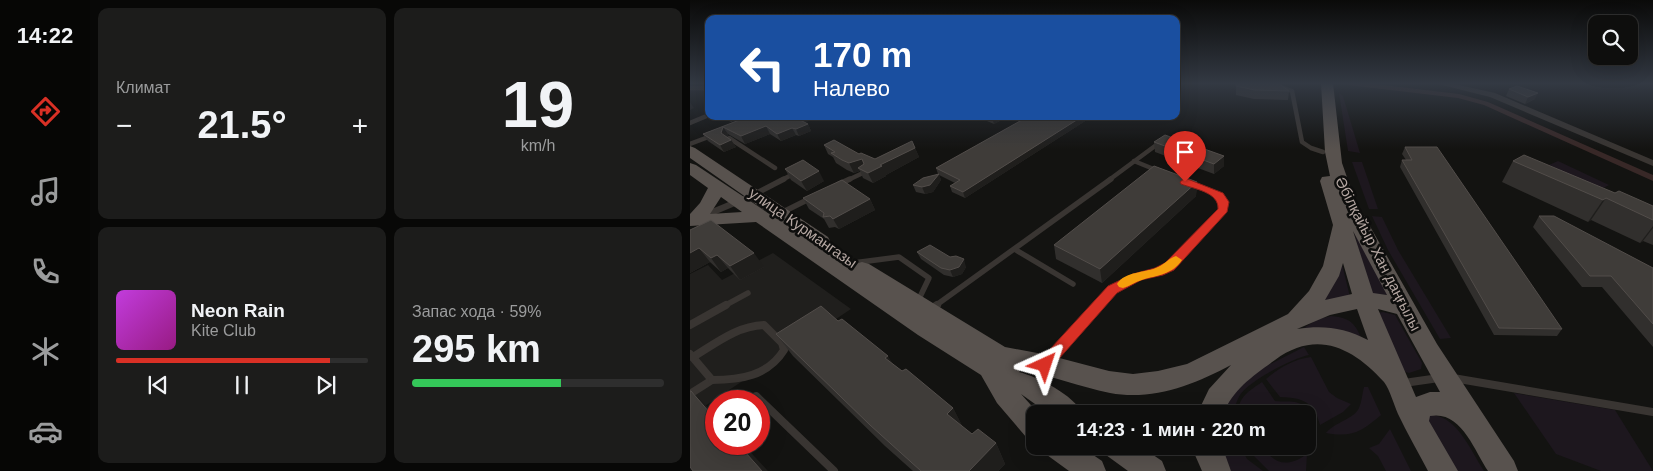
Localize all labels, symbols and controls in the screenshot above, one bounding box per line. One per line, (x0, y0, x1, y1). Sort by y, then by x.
map controls (1588, 15, 1638, 65)
button: search (1588, 15, 1638, 65)
text: 14:22 (17, 23, 73, 48)
icon: left (730, 35, 795, 100)
text: 170 m (813, 35, 912, 74)
text: 19 (502, 68, 574, 141)
text: Налево (813, 76, 890, 101)
text: Климат (116, 79, 170, 96)
icon: directions (28, 94, 63, 129)
text: 21.5° (197, 104, 287, 146)
text: − (116, 110, 132, 141)
text: + (352, 110, 368, 141)
pin (1164, 131, 1206, 182)
text: km/h (521, 137, 555, 154)
icon: arrive (1171, 138, 1199, 166)
icon: music (28, 174, 63, 209)
street label: Әбілқайыр Хан даңғылы (1332, 174, 1425, 334)
street label: улица Курмангазы (746, 184, 860, 271)
icon: phone (28, 254, 63, 289)
text: Neon Rain (191, 300, 285, 321)
text: Запас хода · 59% (412, 303, 541, 320)
text: Kite Club (191, 322, 256, 339)
text: 295 km (412, 328, 541, 370)
icon: climate (28, 334, 63, 369)
position arrow (1018, 338, 1070, 390)
icon: previous (144, 371, 172, 399)
icon: pause (228, 371, 256, 399)
icon: next (312, 371, 340, 399)
speed limit sign: 20 (705, 390, 770, 455)
icon: car (28, 414, 63, 449)
text: 14:23 · 1 мин · 220 m (1076, 419, 1266, 440)

